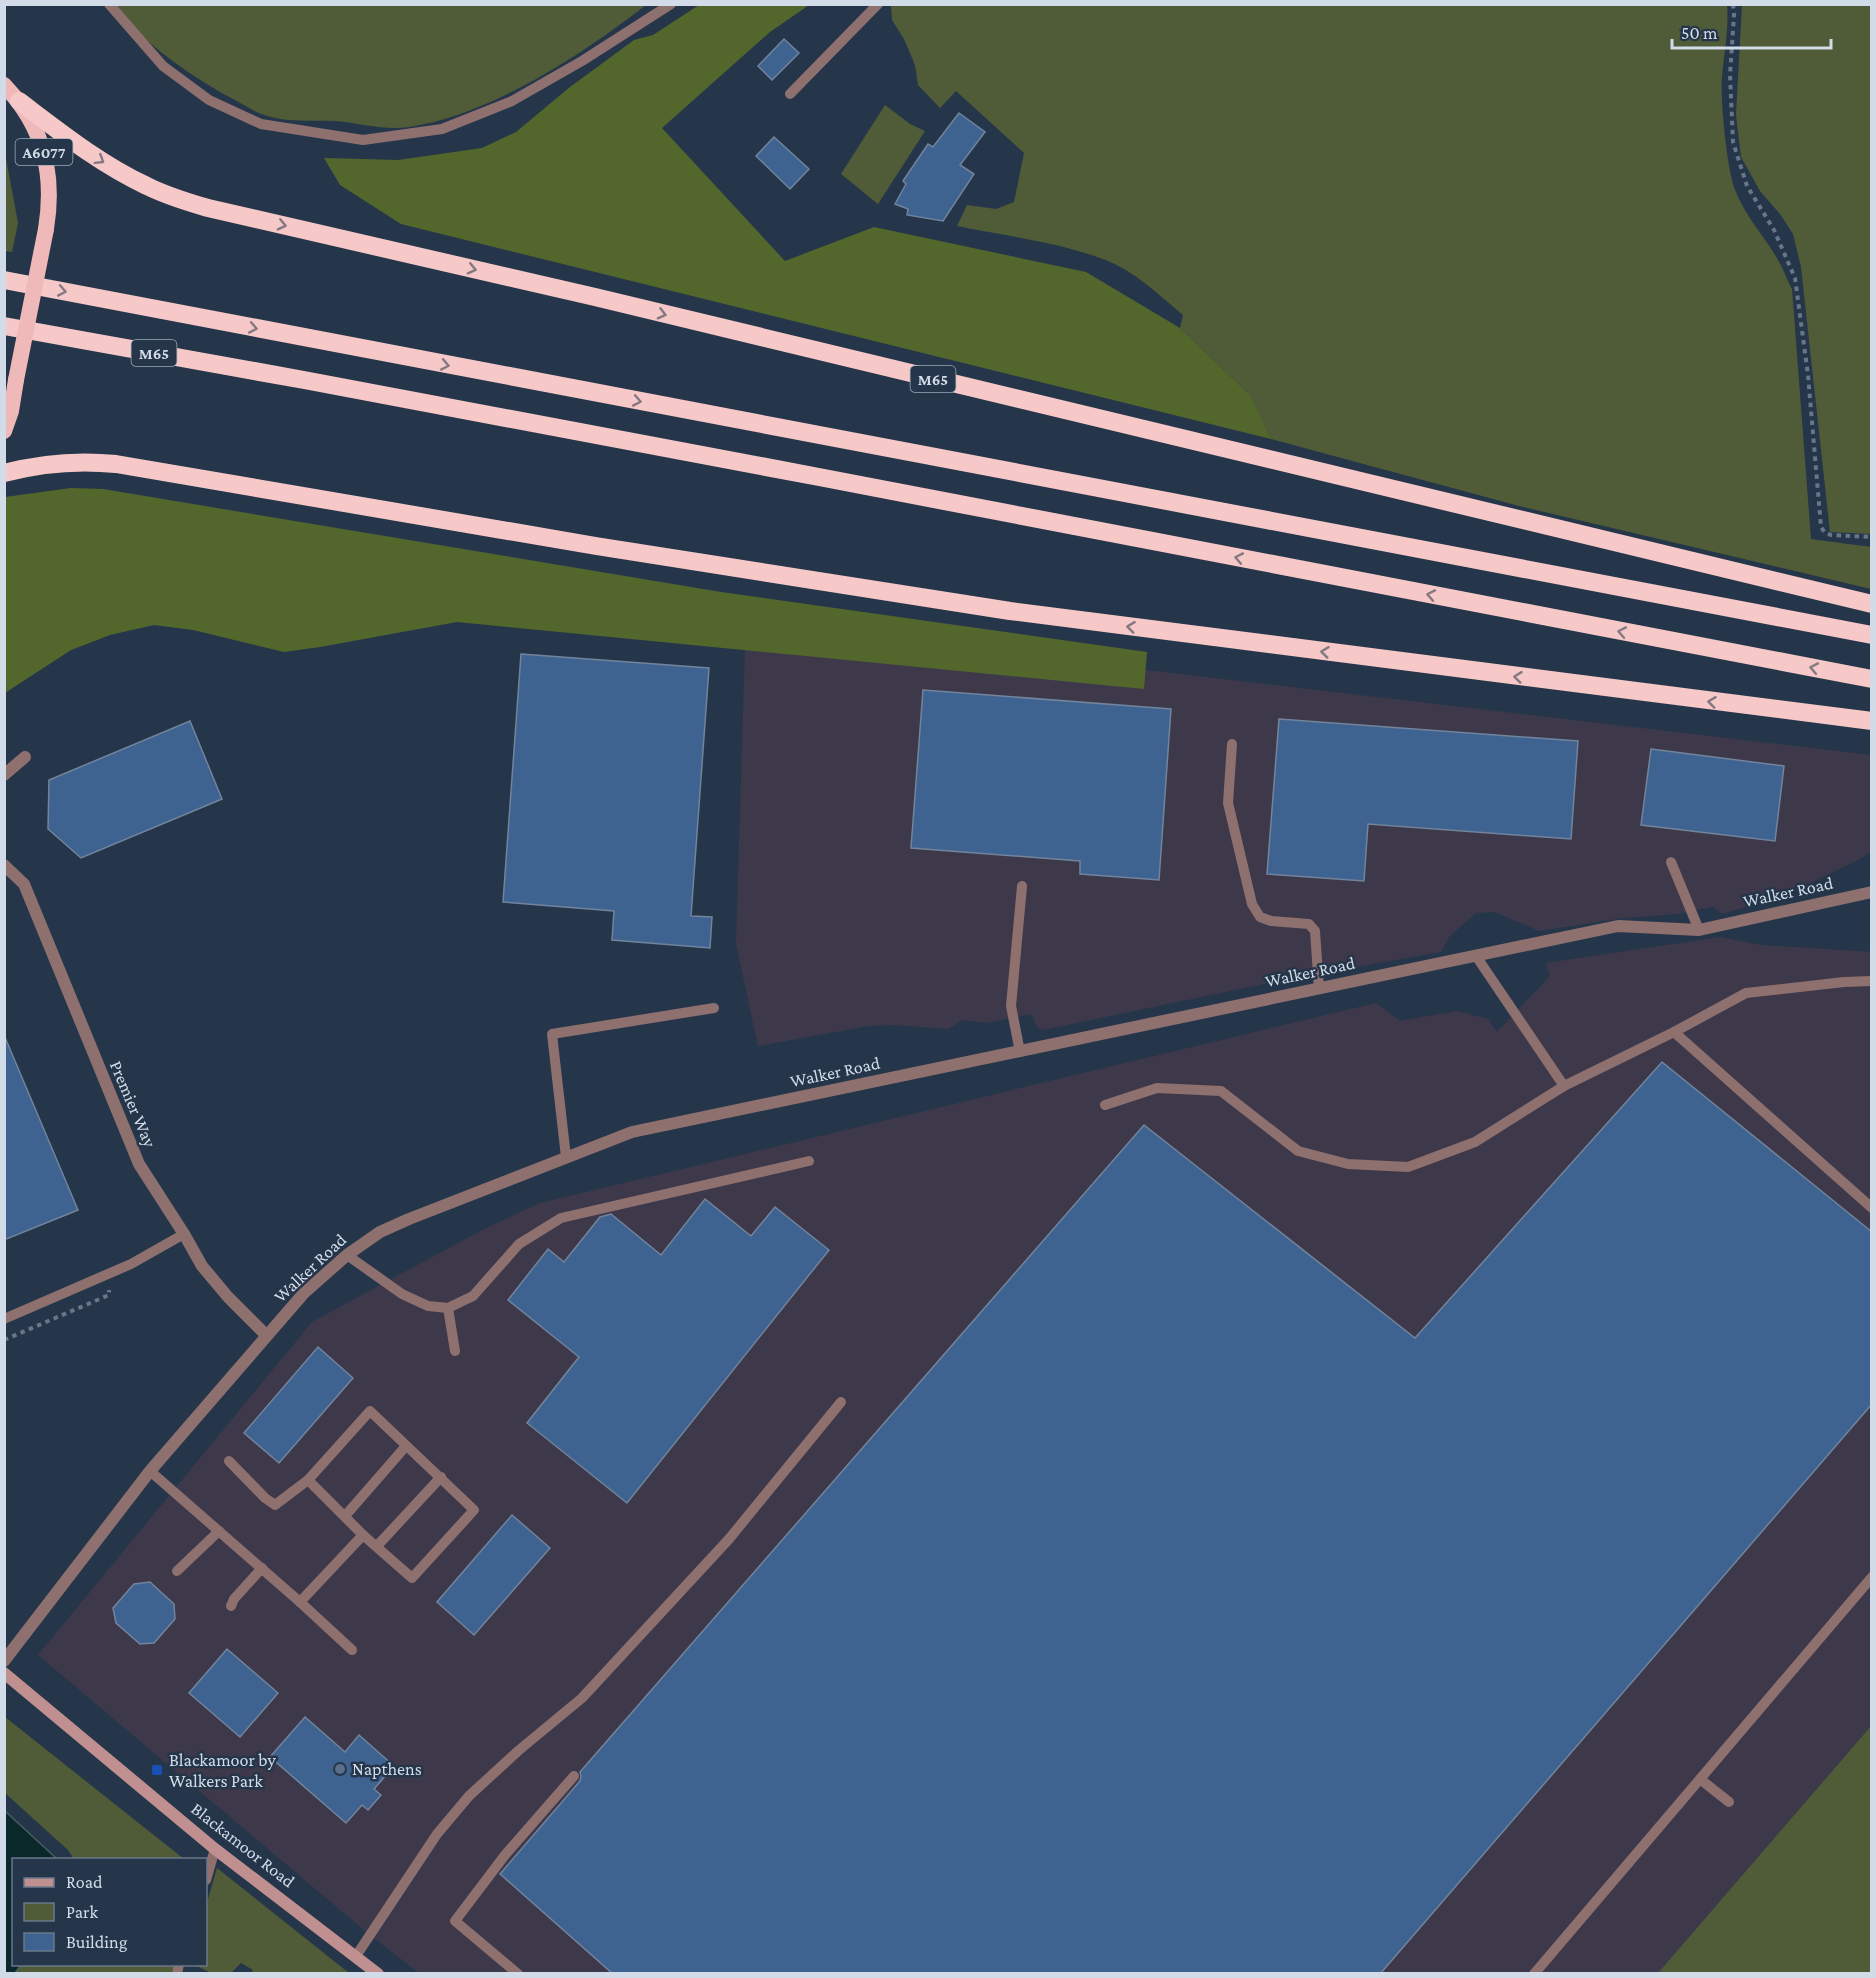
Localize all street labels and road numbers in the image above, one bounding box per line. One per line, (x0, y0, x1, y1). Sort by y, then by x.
road number: A6077 (15, 139, 72, 165)
road number: M65 (132, 340, 176, 366)
road number: M65 (910, 366, 956, 392)
street label: Walker Road (1741, 873, 1835, 911)
street label: Walker Road (1263, 953, 1357, 991)
street label: Walker Road (788, 1053, 882, 1091)
street label: Premier Way (106, 1058, 160, 1151)
street label: Walker Road (270, 1229, 351, 1306)
street label: Blackamoor Road (187, 1798, 299, 1892)

